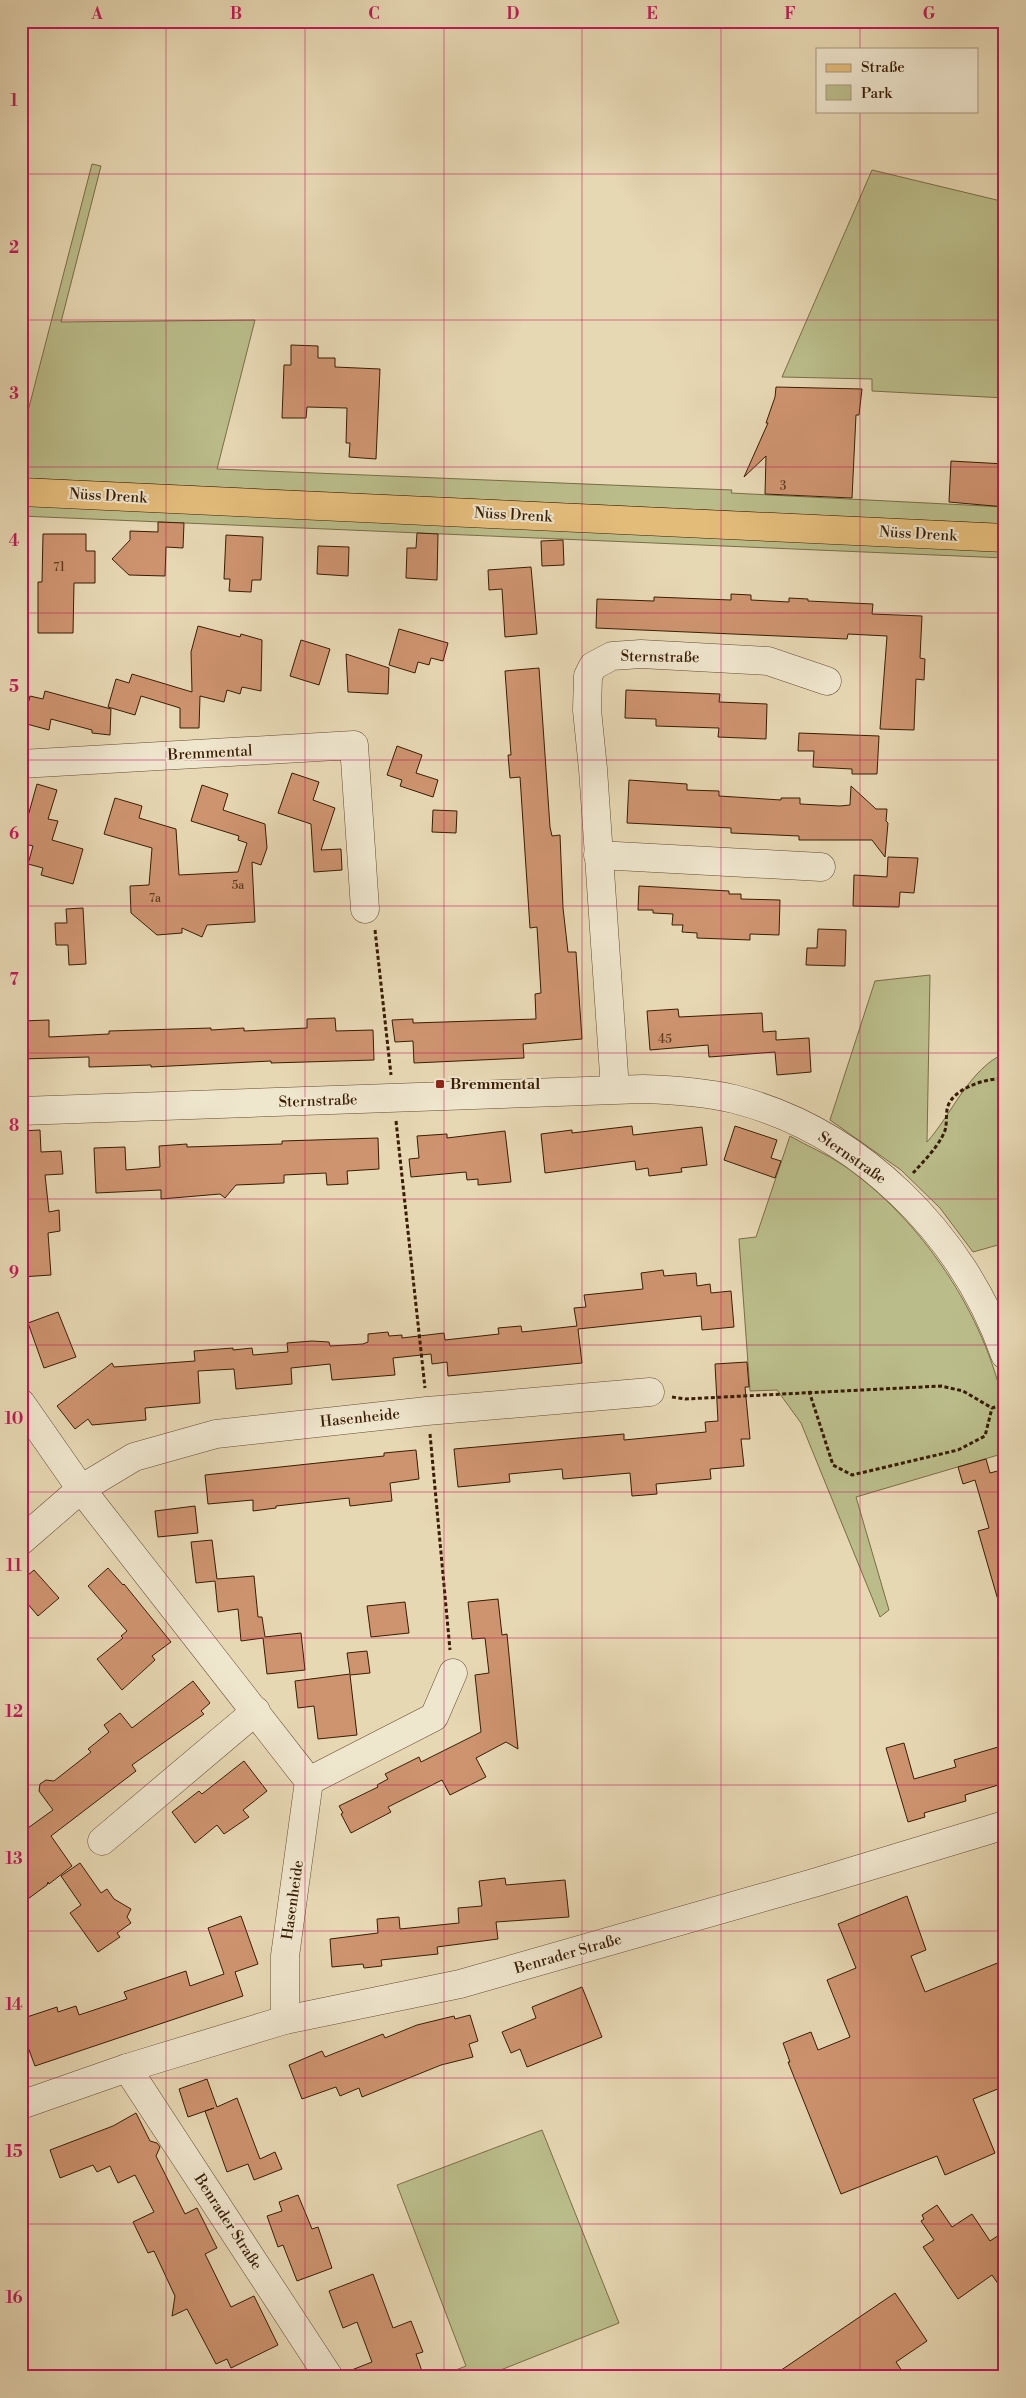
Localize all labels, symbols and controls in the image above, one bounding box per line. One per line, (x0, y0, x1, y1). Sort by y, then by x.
text: A (90, 4, 103, 24)
text: B (230, 4, 242, 24)
text: C (368, 4, 380, 24)
text: D (507, 4, 520, 24)
text: E (646, 4, 658, 24)
text: F (784, 4, 796, 24)
text: G (923, 4, 936, 24)
legend (816, 48, 978, 112)
text: Straße (861, 58, 905, 77)
text: Park (861, 84, 893, 103)
text: 1 (10, 91, 18, 111)
text: 2 (9, 238, 19, 258)
text: 3 (9, 384, 19, 404)
house number: 3 (780, 479, 787, 494)
street label: Nüss Drenk (68, 484, 149, 508)
street label: Nüss Drenk (473, 503, 554, 527)
street label: Nüss Drenk (878, 522, 959, 546)
text: 4 (9, 531, 20, 551)
house number: 71 (53, 560, 66, 575)
street label: Sternstraße (620, 647, 700, 667)
text: 5 (9, 677, 19, 697)
street label: Bremmental (166, 741, 253, 765)
text: 6 (9, 824, 19, 844)
house number: 5a (232, 878, 245, 893)
house number: 7a (149, 891, 162, 906)
text: 7 (9, 970, 19, 990)
house number: 45 (658, 1032, 672, 1047)
place label: Bremmental (450, 1075, 540, 1094)
marker: Bremmental (434, 1078, 446, 1090)
street label: Sternstraße (278, 1090, 358, 1112)
text: 8 (9, 1116, 19, 1136)
street label: Sternstraße (814, 1128, 890, 1188)
text: 9 (9, 1263, 19, 1283)
street label: Hasenheide (319, 1404, 401, 1432)
text: 10 (5, 1409, 23, 1429)
text: 11 (6, 1556, 22, 1576)
text: 12 (5, 1702, 23, 1722)
text: 13 (5, 1849, 23, 1869)
street label: Hasenheide (278, 1859, 308, 1941)
street label: Benrader Straße (511, 1930, 624, 1979)
text: 14 (5, 1995, 23, 2015)
text: 15 (5, 2142, 23, 2162)
street label: Benrader Straße (189, 2170, 266, 2274)
text: 16 (5, 2288, 23, 2308)

